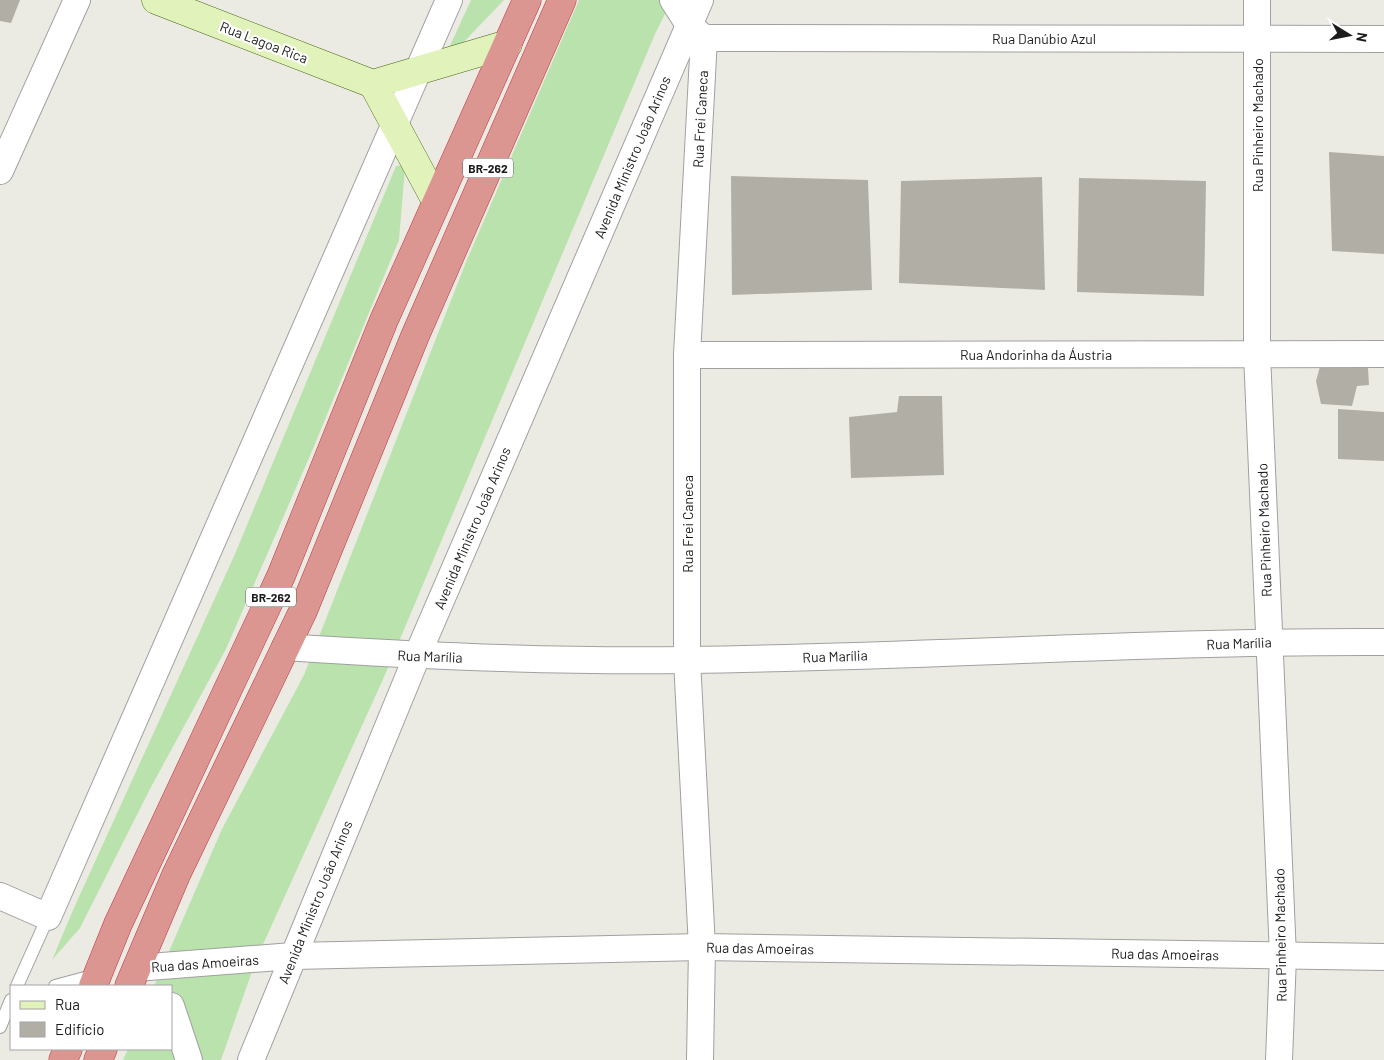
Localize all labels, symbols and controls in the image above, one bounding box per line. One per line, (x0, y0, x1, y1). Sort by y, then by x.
north arrow (1324, 10, 1374, 60)
street label: Rua Lagoa Rica (218, 17, 310, 67)
street label: Rua Danúbio Azul (992, 30, 1096, 47)
text: N (1353, 31, 1371, 43)
street label: Rua Pinheiro Machado (1249, 58, 1266, 192)
street label: Rua Frei Caneca (689, 70, 711, 168)
street label: Avenida Ministro João Arinos (590, 73, 674, 241)
road number: BR-262 (463, 158, 513, 178)
street label: Rua Andorinha da Áustria (960, 346, 1112, 363)
street label: Avenida Ministro João Arinos (430, 444, 514, 612)
street label: Rua Pinheiro Machado (1253, 463, 1275, 597)
street label: Rua Frei Caneca (679, 475, 696, 573)
road number: BR-262 (246, 588, 296, 606)
street label: Rua Marília (1206, 633, 1272, 653)
street label: Rua Marília (397, 646, 463, 666)
street label: Rua Marília (802, 646, 868, 666)
street label: Avenida Ministro João Arinos (274, 818, 356, 986)
street label: Rua Pinheiro Machado (1270, 868, 1290, 1002)
street label: Rua das Amoeiras (706, 939, 814, 957)
street label: Rua das Amoeiras (1111, 945, 1219, 963)
street label: Rua das Amoeiras (151, 951, 260, 975)
legend (10, 985, 172, 1050)
text: Rua (55, 995, 80, 1013)
text: Edifício (55, 1020, 104, 1038)

